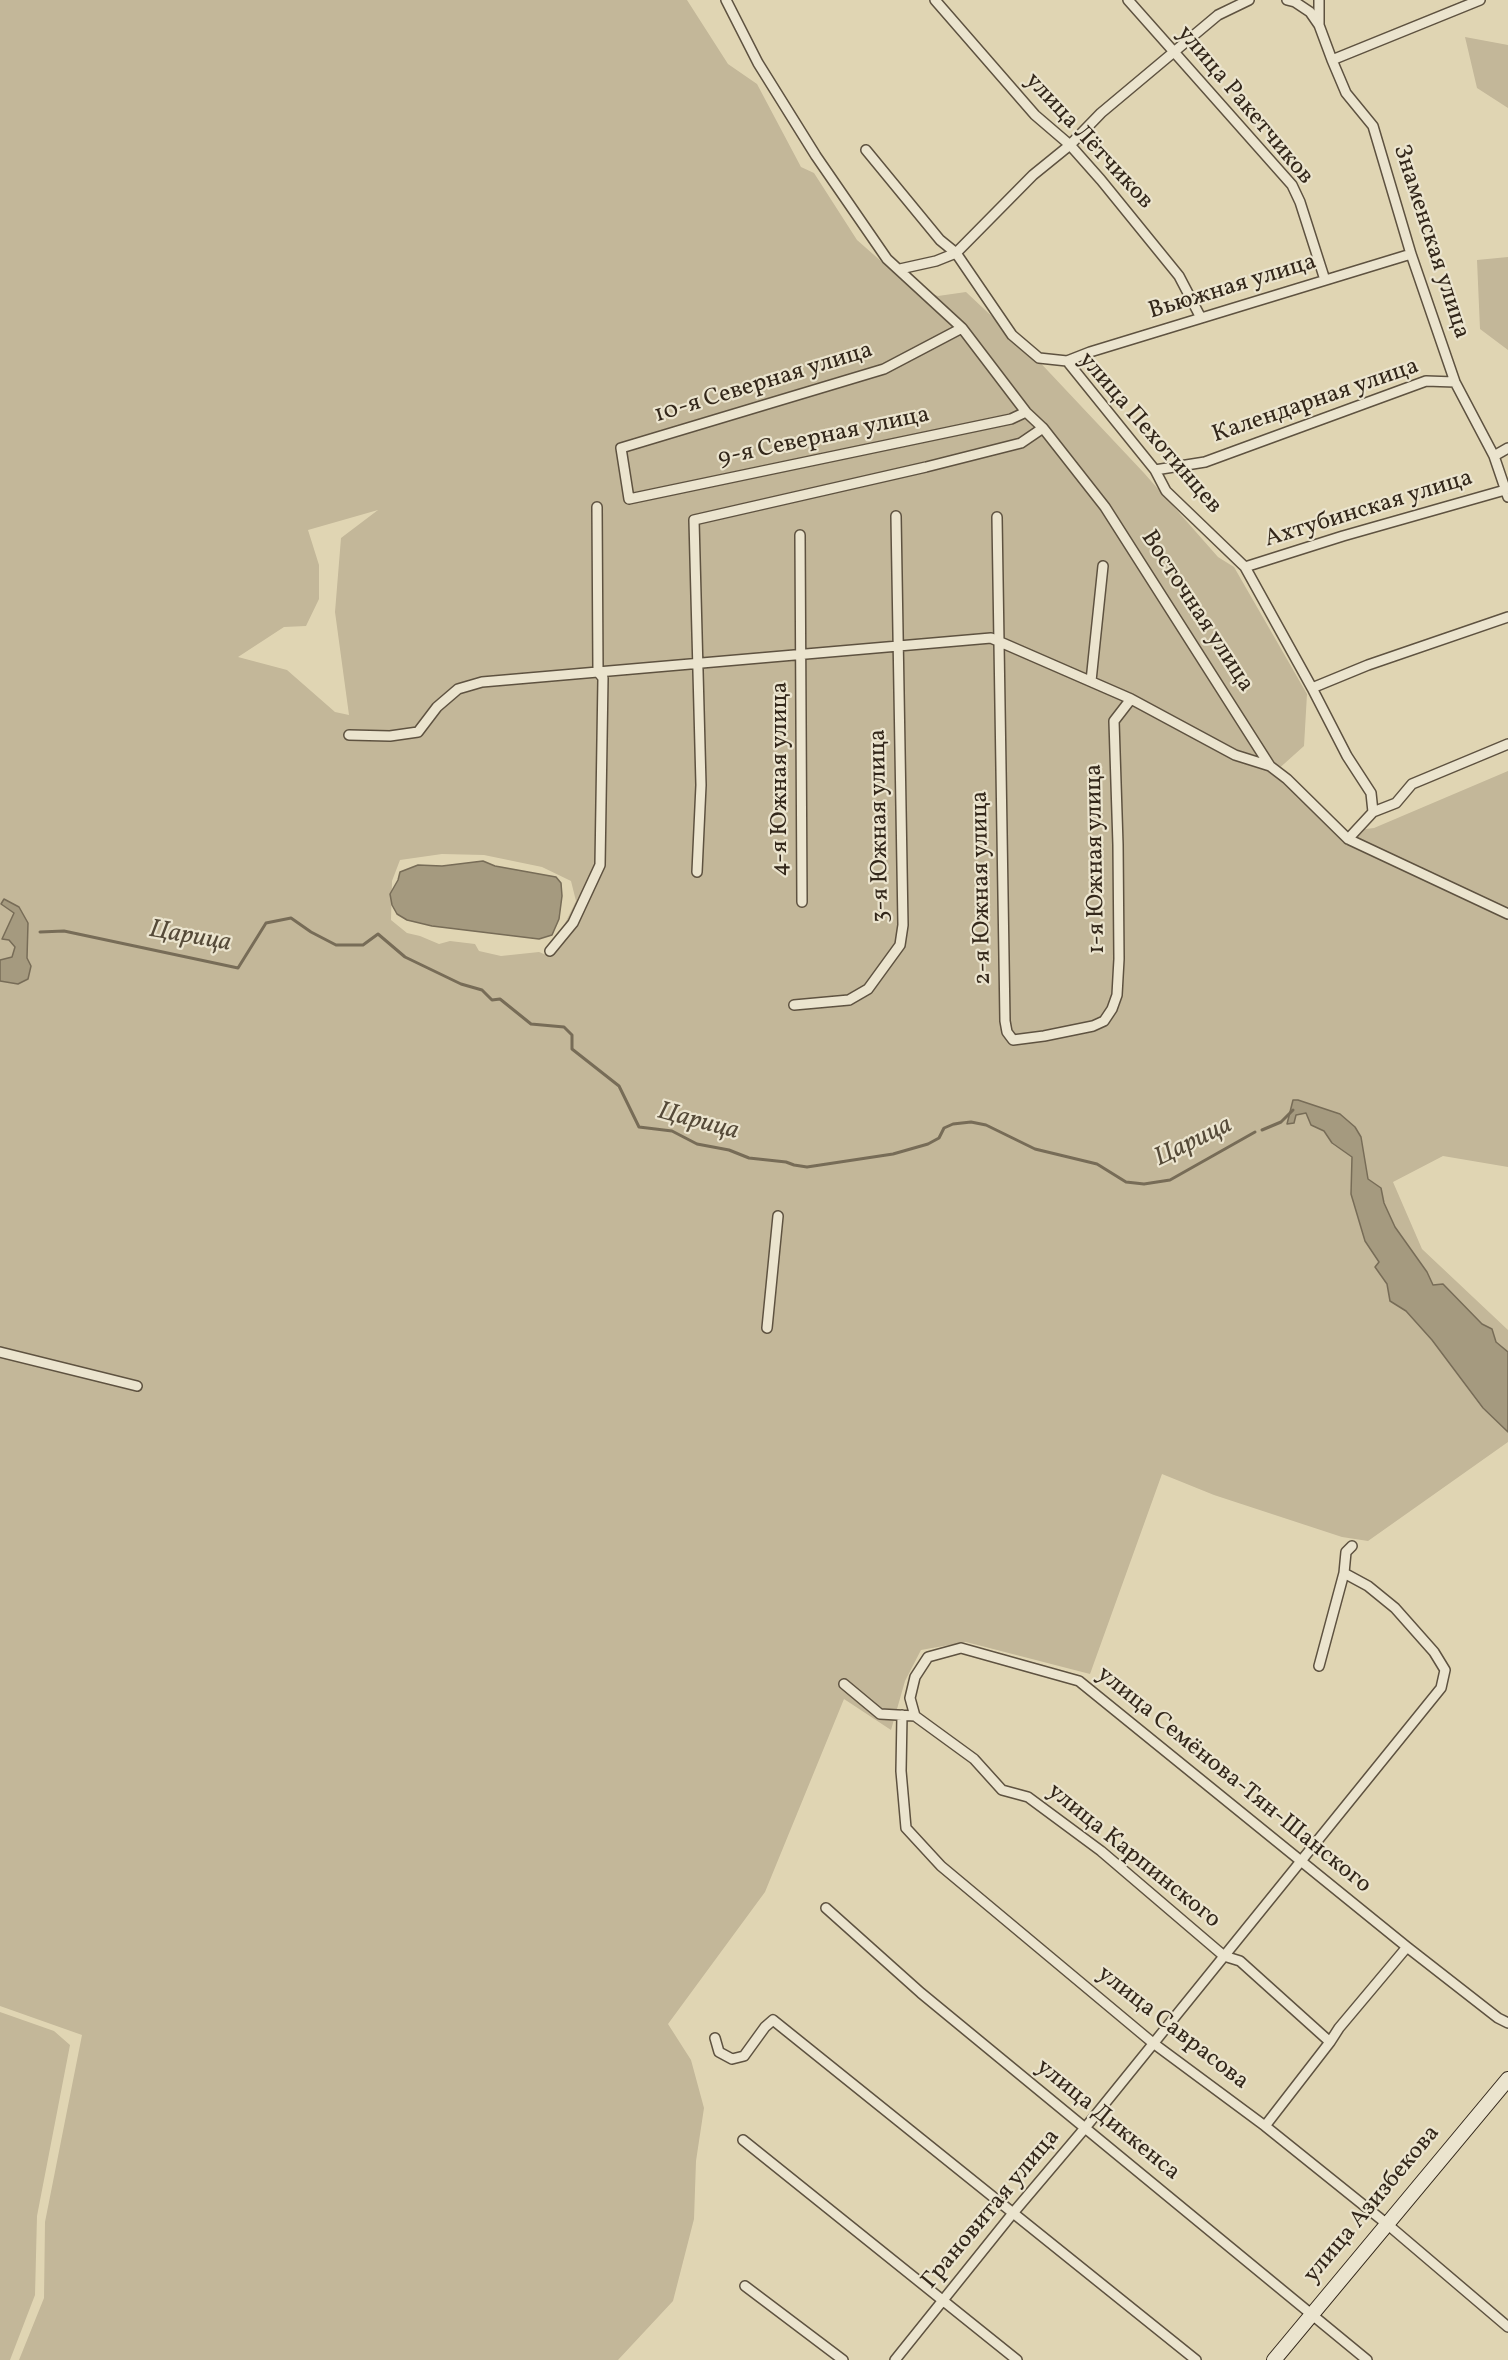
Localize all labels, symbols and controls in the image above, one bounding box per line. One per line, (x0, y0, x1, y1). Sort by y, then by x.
street label: улица Ракетчиков (1169, 21, 1319, 191)
street label: улица Лётчиков (1017, 68, 1159, 216)
street label: Знаменская улица (1385, 141, 1475, 343)
street label: Вьюжная улица (1146, 249, 1320, 327)
street label: 10-я Северная улица (651, 337, 877, 431)
street label: улица Пехотинцев (1071, 347, 1227, 521)
street label: Календарная улица (1209, 353, 1423, 451)
street label: 9-я Северная улица (716, 402, 932, 474)
street label: Ахтубинская улица (1261, 465, 1477, 555)
street label: Восточная улица (1133, 526, 1259, 698)
street label: 4-я Южная улица (768, 682, 796, 876)
street label: 3-я Южная улица (865, 729, 897, 923)
street label: 1-я Южная улица (1081, 764, 1113, 954)
street label: 2-я Южная улица (967, 791, 999, 985)
water label: Царица (147, 915, 233, 961)
water label: Царица (654, 1097, 742, 1149)
water label: Царица (1150, 1111, 1238, 1175)
street label: улица Семёнова-Тян-Шанского (1090, 1661, 1376, 1901)
street label: улица Карпинского (1040, 1778, 1226, 1936)
street label: улица Саврасова (1090, 1961, 1254, 2097)
street label: улица Диккенса (1029, 2054, 1185, 2188)
street label: улица Азизбекова (1299, 2120, 1447, 2290)
street label: Грановитая улица (917, 2124, 1067, 2296)

